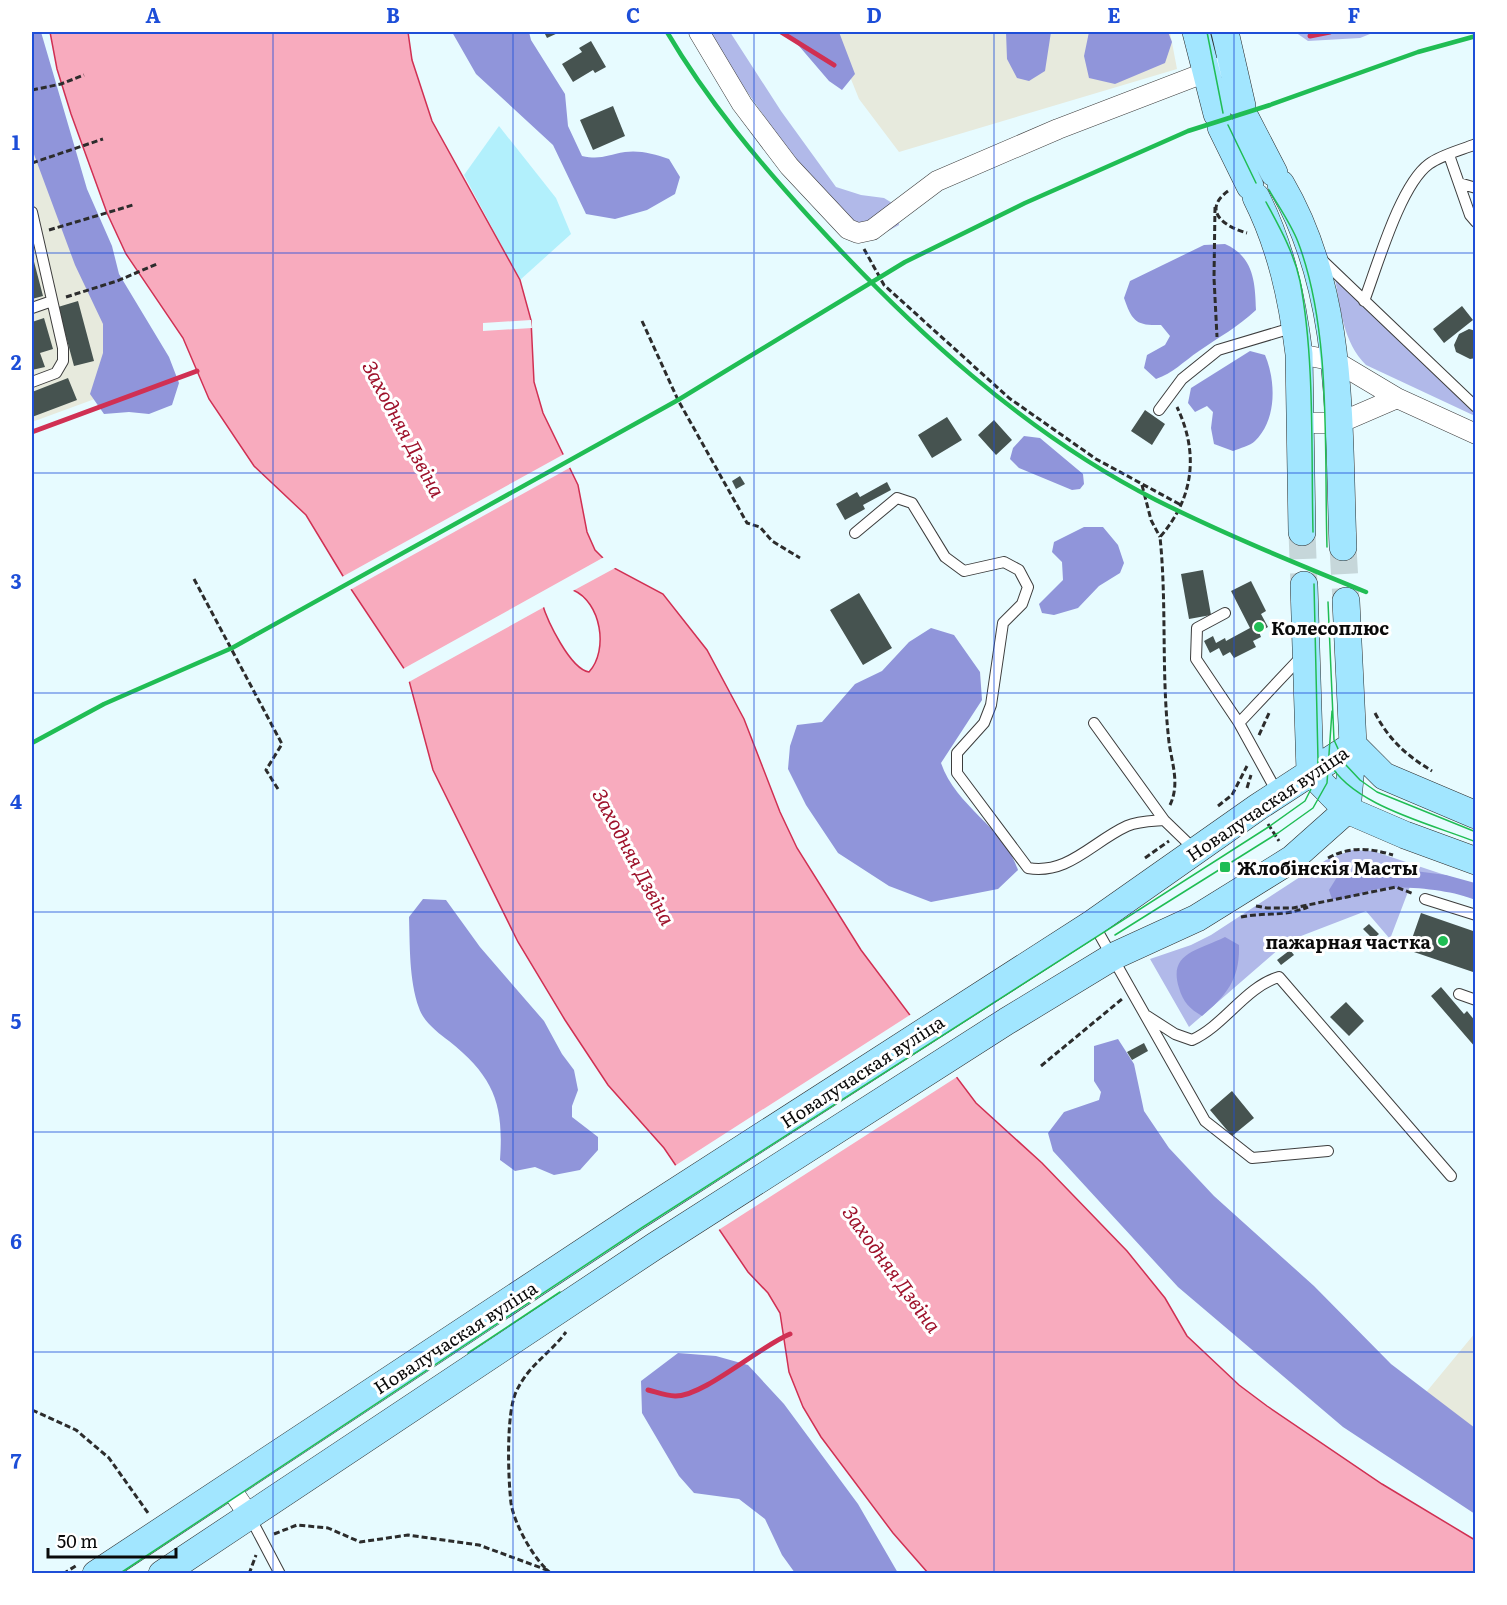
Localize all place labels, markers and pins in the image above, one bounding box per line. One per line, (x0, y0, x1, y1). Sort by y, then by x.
place label: Колесоплюс (1271, 614, 1389, 641)
marker: Колесоплюс (1252, 620, 1266, 634)
place label: Жлобінскія Масты (1237, 854, 1418, 881)
marker: Жлобінскія Масты (1218, 860, 1232, 874)
place label: пажарная частка (1265, 928, 1432, 955)
marker: пажарная частка (1436, 934, 1450, 948)

